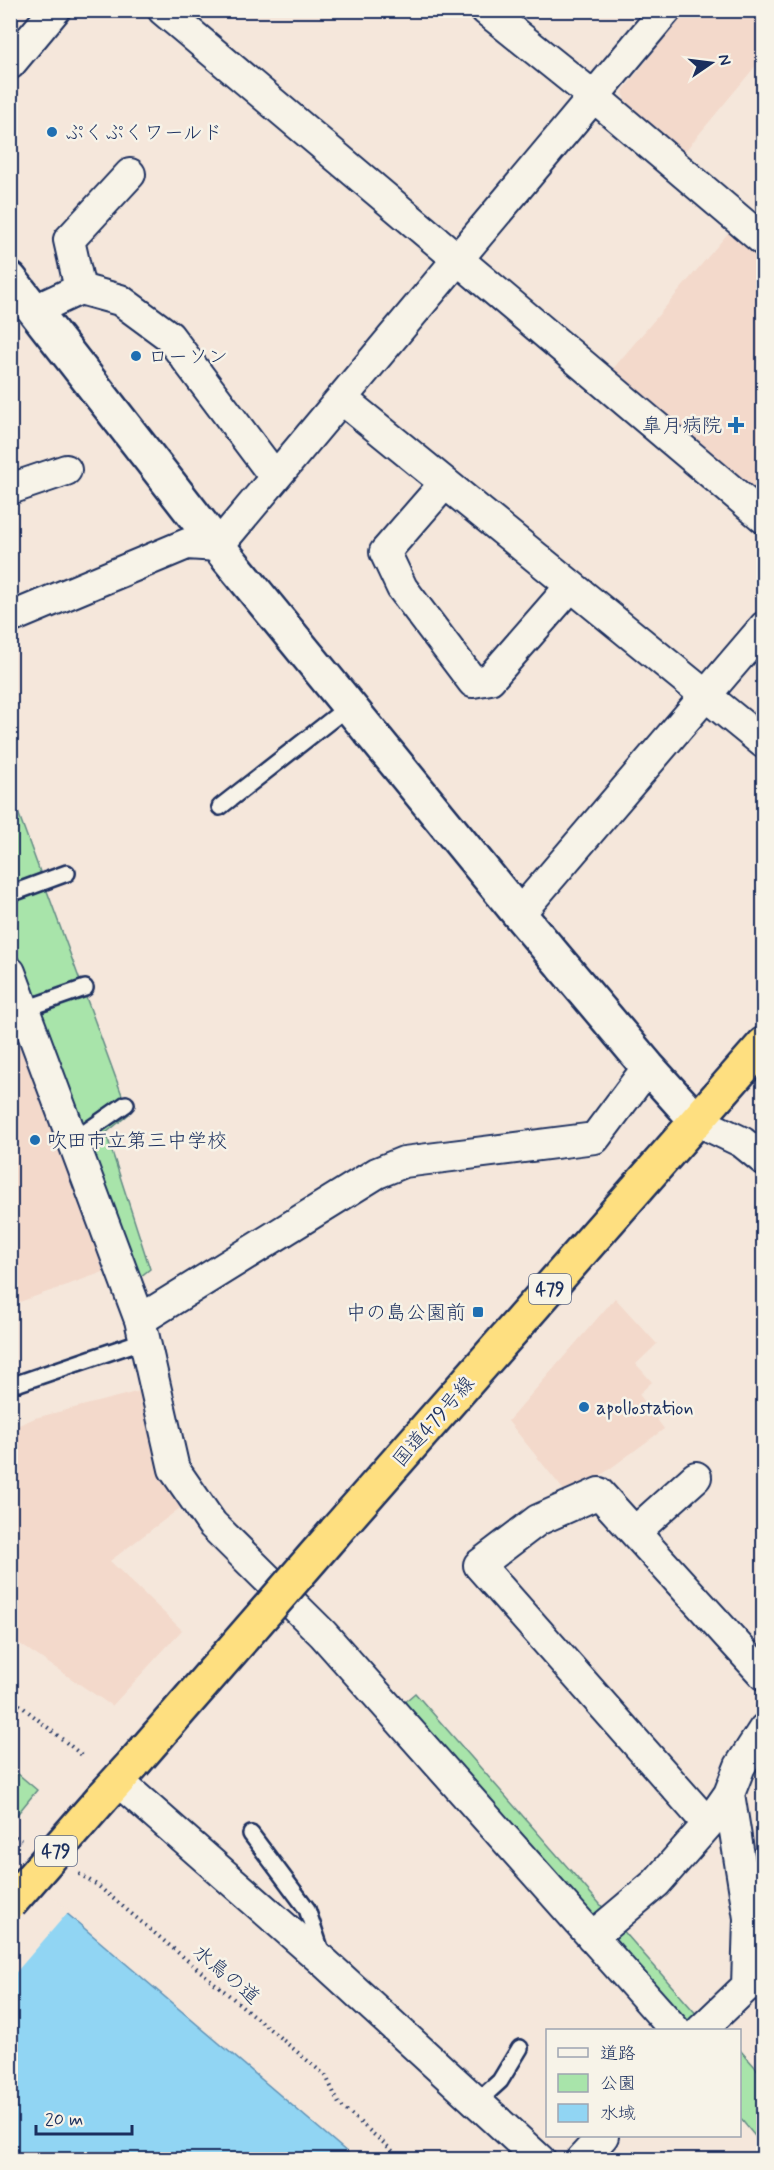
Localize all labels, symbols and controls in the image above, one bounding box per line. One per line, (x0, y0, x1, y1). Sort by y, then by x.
north arrow (681, 33, 741, 93)
text: N (713, 52, 736, 67)
place label: ぷくぷくワールド (64, 120, 223, 147)
marker: ぷくぷくワールド (45, 125, 59, 139)
place label: ローソン (148, 344, 228, 371)
marker: ローソン (129, 349, 143, 363)
place label: 皐月病院 (642, 413, 722, 440)
marker: 皐月病院 (727, 416, 745, 434)
place label: 吹田市立第三中学校 (47, 1128, 227, 1155)
marker: 吹田市立第三中学校 (28, 1133, 42, 1147)
road number: 479 (529, 1274, 571, 1304)
place label: 中の島公園前 (346, 1300, 466, 1327)
marker: 中の島公園前 (471, 1305, 485, 1319)
street label: 国道479号線 (387, 1371, 481, 1473)
place label: apollostation (596, 1395, 694, 1422)
marker: apollostation (577, 1400, 591, 1414)
road number: 479 (35, 1836, 77, 1866)
street label: 水鳥の道 (187, 1939, 265, 2011)
legend (546, 2029, 741, 2137)
text: 道路 (600, 2042, 636, 2066)
text: 公園 (600, 2072, 636, 2096)
scale bar (36, 2098, 132, 2136)
text: 水域 (600, 2102, 636, 2126)
text: 20 m (45, 2108, 83, 2132)

